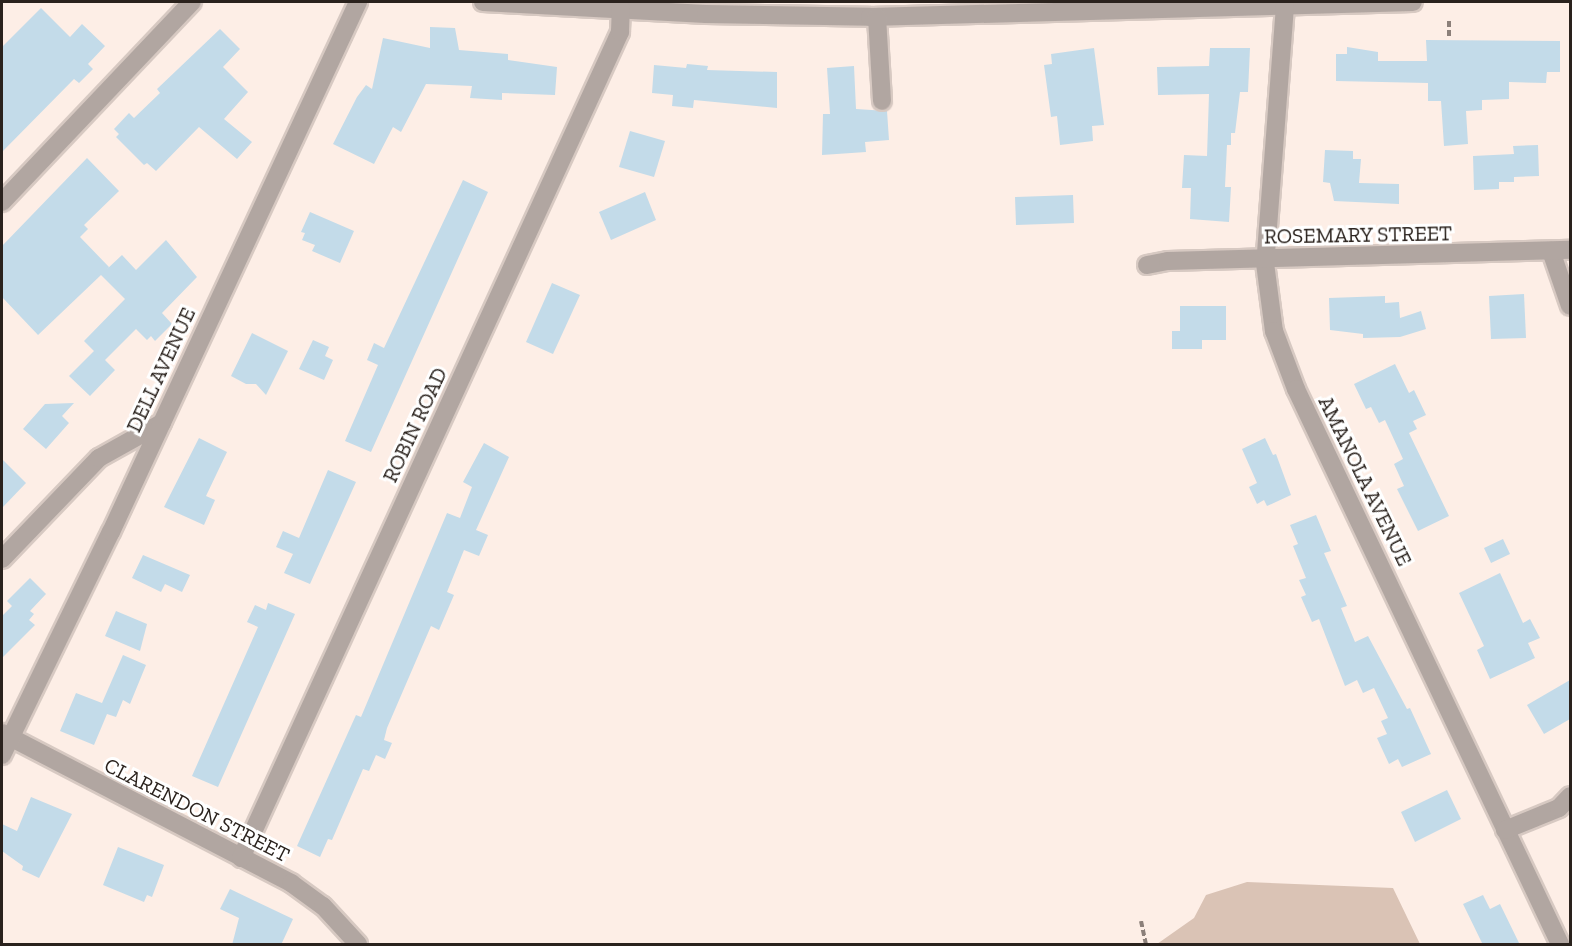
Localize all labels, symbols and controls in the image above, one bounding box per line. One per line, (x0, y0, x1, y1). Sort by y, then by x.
street label: ROSEMARY STREET (1263, 221, 1453, 249)
street label: DELL AVENUE (121, 303, 201, 437)
street label: ROBIN ROAD (377, 364, 453, 486)
street label: AMANOLA AVENUE (1313, 391, 1417, 571)
street label: CLARENDON STREET (100, 752, 294, 868)

